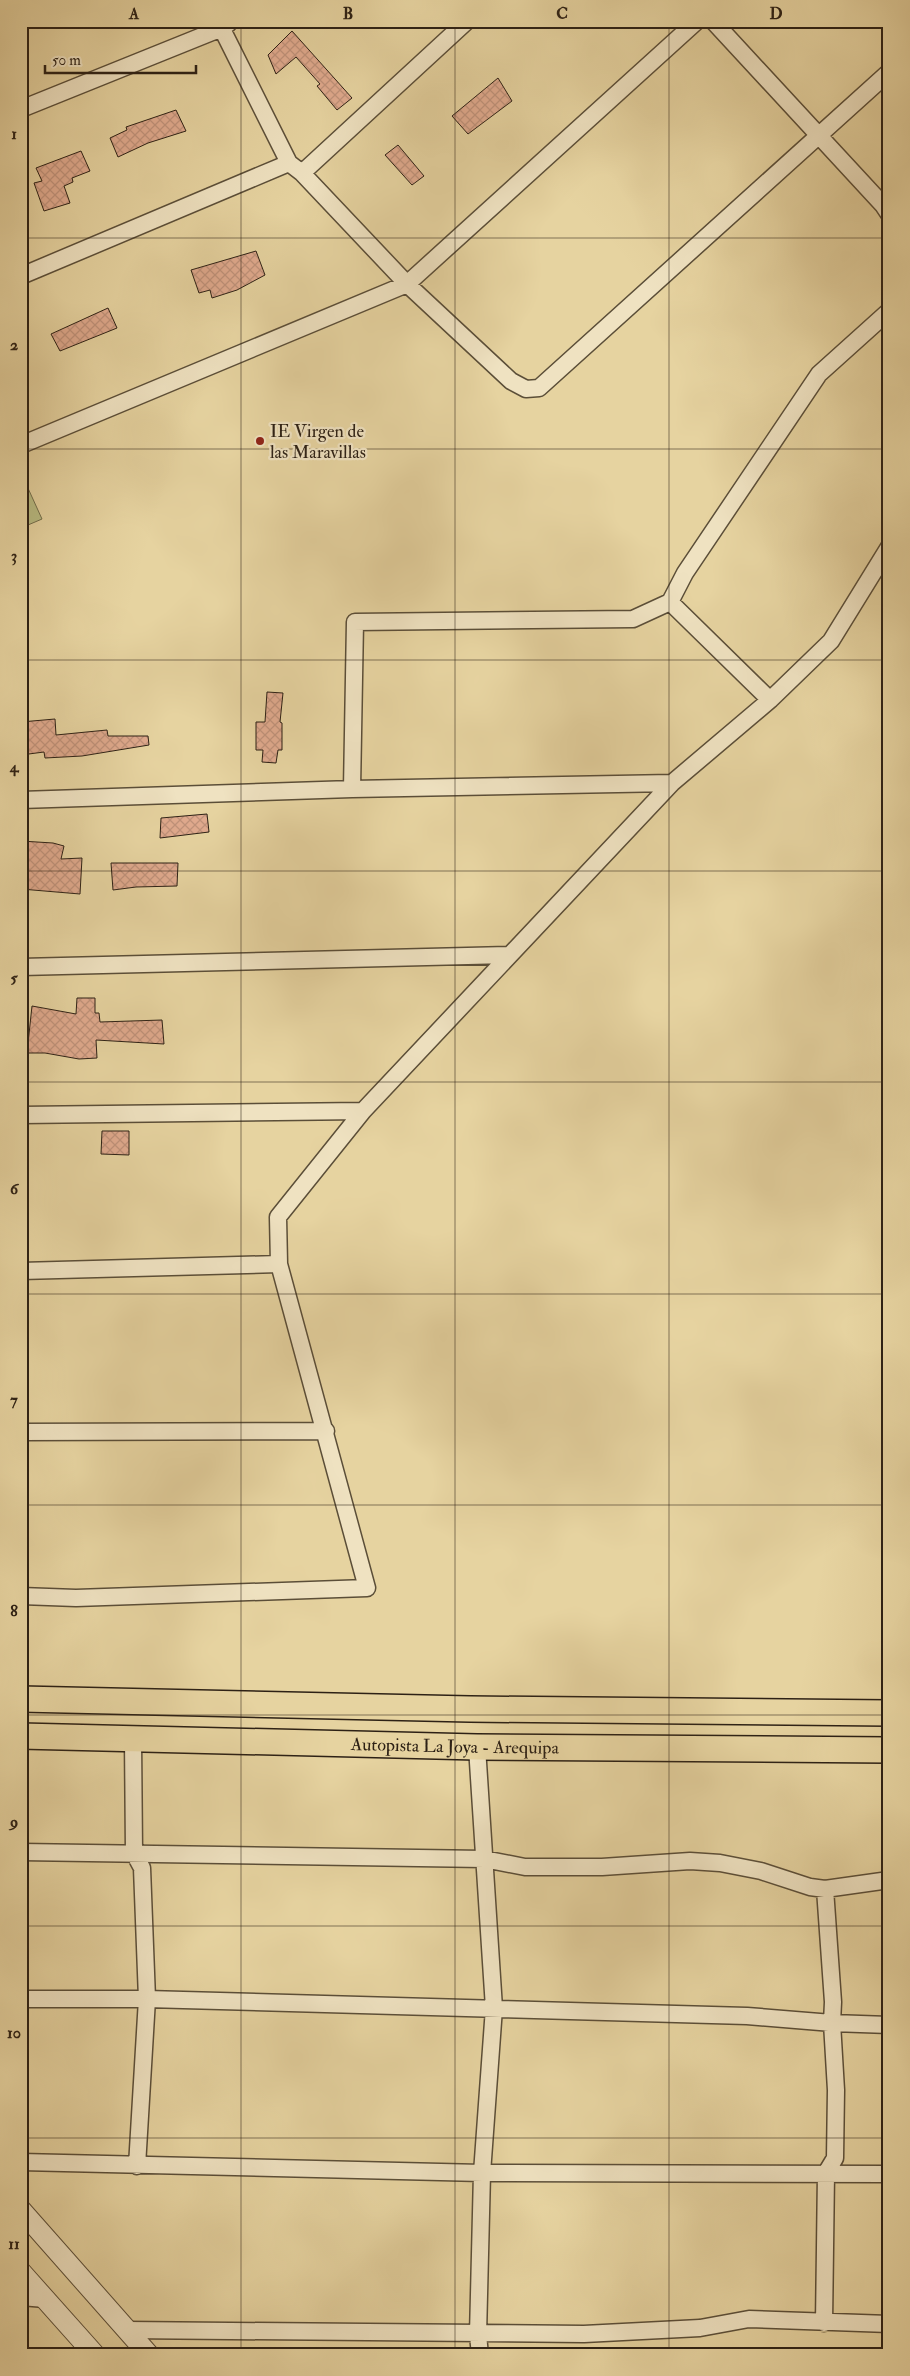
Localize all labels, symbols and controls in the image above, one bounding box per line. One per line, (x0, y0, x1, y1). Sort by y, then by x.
text: A (128, 4, 140, 24)
text: B (343, 4, 353, 24)
text: C (556, 4, 568, 24)
text: D (769, 4, 783, 24)
scale bar (45, 42, 196, 74)
text: 50 m (52, 51, 81, 70)
text: 1 (11, 124, 17, 144)
text: 2 (10, 335, 18, 355)
place label: IE Virgen de las Maravillas (270, 420, 366, 464)
marker: IE Virgen de las Maravillas (254, 435, 266, 447)
text: 3 (11, 546, 17, 566)
text: 4 (9, 757, 20, 777)
text: 5 (10, 968, 18, 988)
text: 6 (10, 1179, 20, 1199)
text: 7 (10, 1390, 18, 1410)
text: 8 (10, 1601, 18, 1621)
street label: Autopista La Joya - Arequipa (350, 1732, 560, 1759)
text: 9 (8, 1812, 18, 1832)
text: 10 (7, 2023, 21, 2043)
text: 11 (8, 2234, 20, 2254)

